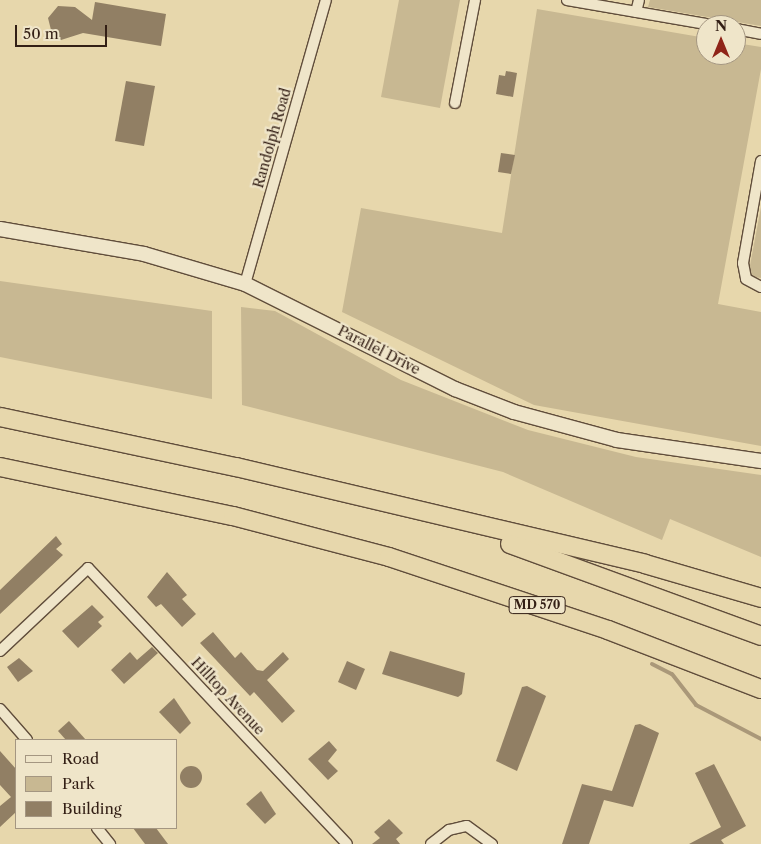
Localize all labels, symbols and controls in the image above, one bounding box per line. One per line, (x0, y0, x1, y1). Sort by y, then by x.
scale bar (18, 15, 110, 47)
north arrow (696, 15, 746, 65)
text: N (715, 17, 727, 35)
text: 50 m (23, 24, 59, 43)
street label: Randolph Road (250, 86, 294, 190)
street label: Parallel Drive (335, 322, 423, 378)
road number: MD 570 (508, 596, 566, 614)
street label: Hilltop Avenue (188, 654, 268, 738)
legend (15, 739, 178, 829)
text: Road (62, 749, 99, 768)
text: Park (62, 774, 95, 793)
text: Building (62, 799, 122, 818)

